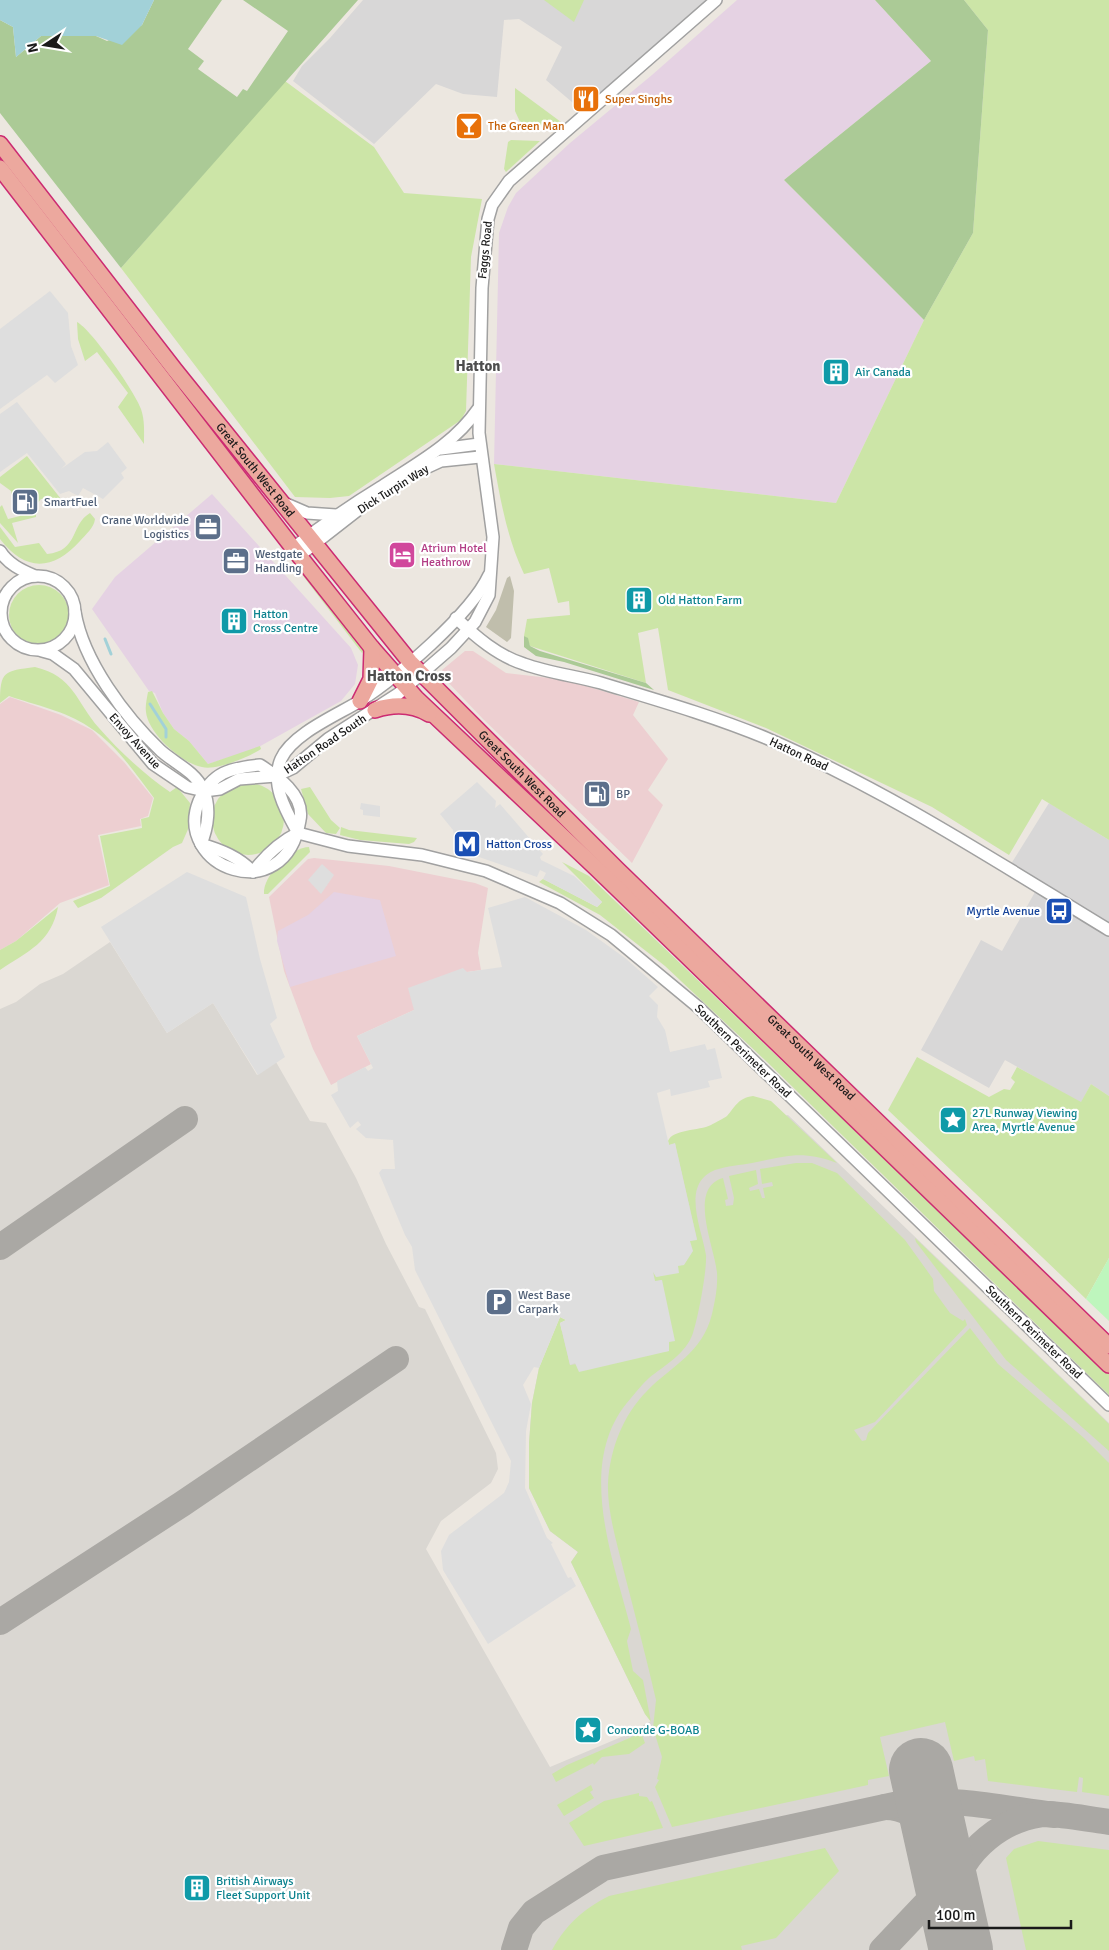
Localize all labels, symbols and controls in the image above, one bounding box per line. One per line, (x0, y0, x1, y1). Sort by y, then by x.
north arrow (20, 20, 70, 70)
text: N (23, 41, 42, 54)
restaurant icon: Super Singhs (571, 84, 601, 114)
place label: Super Singhs (605, 92, 672, 107)
bar icon: The Green Man (454, 111, 484, 141)
place label: The Green Man (488, 119, 565, 134)
street label: Faggs Road (475, 220, 496, 280)
district label: Hatton (455, 357, 501, 375)
building icon: Air Canada (821, 357, 851, 387)
place label: Air Canada (855, 365, 911, 380)
street label: Great South West Road (212, 420, 298, 521)
street label: Dick Turpin Way (355, 461, 432, 517)
fuel station icon: SmartFuel (10, 487, 40, 517)
place label: SmartFuel (44, 495, 98, 510)
office icon: Crane Worldwide Logistics (193, 512, 223, 542)
place label: Crane Worldwide Logistics (101, 513, 189, 542)
hotel icon: Atrium Hotel Heathrow (387, 540, 417, 570)
place label: Atrium Hotel Heathrow (421, 541, 487, 570)
office icon: Westgate Handling (221, 546, 251, 576)
place label: Westgate Handling (255, 547, 303, 576)
building icon: Old Hatton Farm (624, 585, 654, 615)
place label: Old Hatton Farm (658, 593, 742, 608)
building icon: Hatton Cross Centre (219, 606, 249, 636)
place label: Hatton Cross Centre (253, 607, 318, 636)
district label: Hatton Cross (367, 667, 452, 685)
street label: Envoy Avenue (106, 710, 164, 772)
street label: Hatton Road South (281, 711, 369, 778)
street label: Great South West Road (475, 728, 568, 821)
street label: Hatton Road (767, 734, 831, 775)
fuel station icon: BP (582, 779, 612, 809)
place label: BP (616, 787, 630, 802)
metro station icon: Hatton Cross (452, 829, 482, 859)
place label: Hatton Cross (486, 837, 552, 852)
bus stop icon: Myrtle Avenue (1044, 896, 1074, 926)
place label: Myrtle Avenue (966, 904, 1040, 919)
street label: Southern Perimeter Road (691, 1001, 794, 1101)
street label: Great South West Road (764, 1012, 858, 1104)
place icon: 27L Runway Viewing Area, Myrtle Avenue (938, 1105, 968, 1135)
place label: 27L Runway Viewing Area, Myrtle Avenue (972, 1106, 1077, 1135)
street label: Southern Perimeter Road (982, 1282, 1085, 1382)
parking icon: West Base Carpark (484, 1287, 514, 1317)
place label: West Base Carpark (518, 1288, 570, 1317)
place icon: Concorde G-BOAB (573, 1715, 603, 1745)
place label: Concorde G-BOAB (607, 1723, 700, 1738)
building icon: British Airways Fleet Support Unit (182, 1873, 212, 1903)
place label: British Airways Fleet Support Unit (216, 1874, 310, 1903)
scale bar (929, 1898, 1072, 1930)
text: 100 m (936, 1906, 976, 1924)

